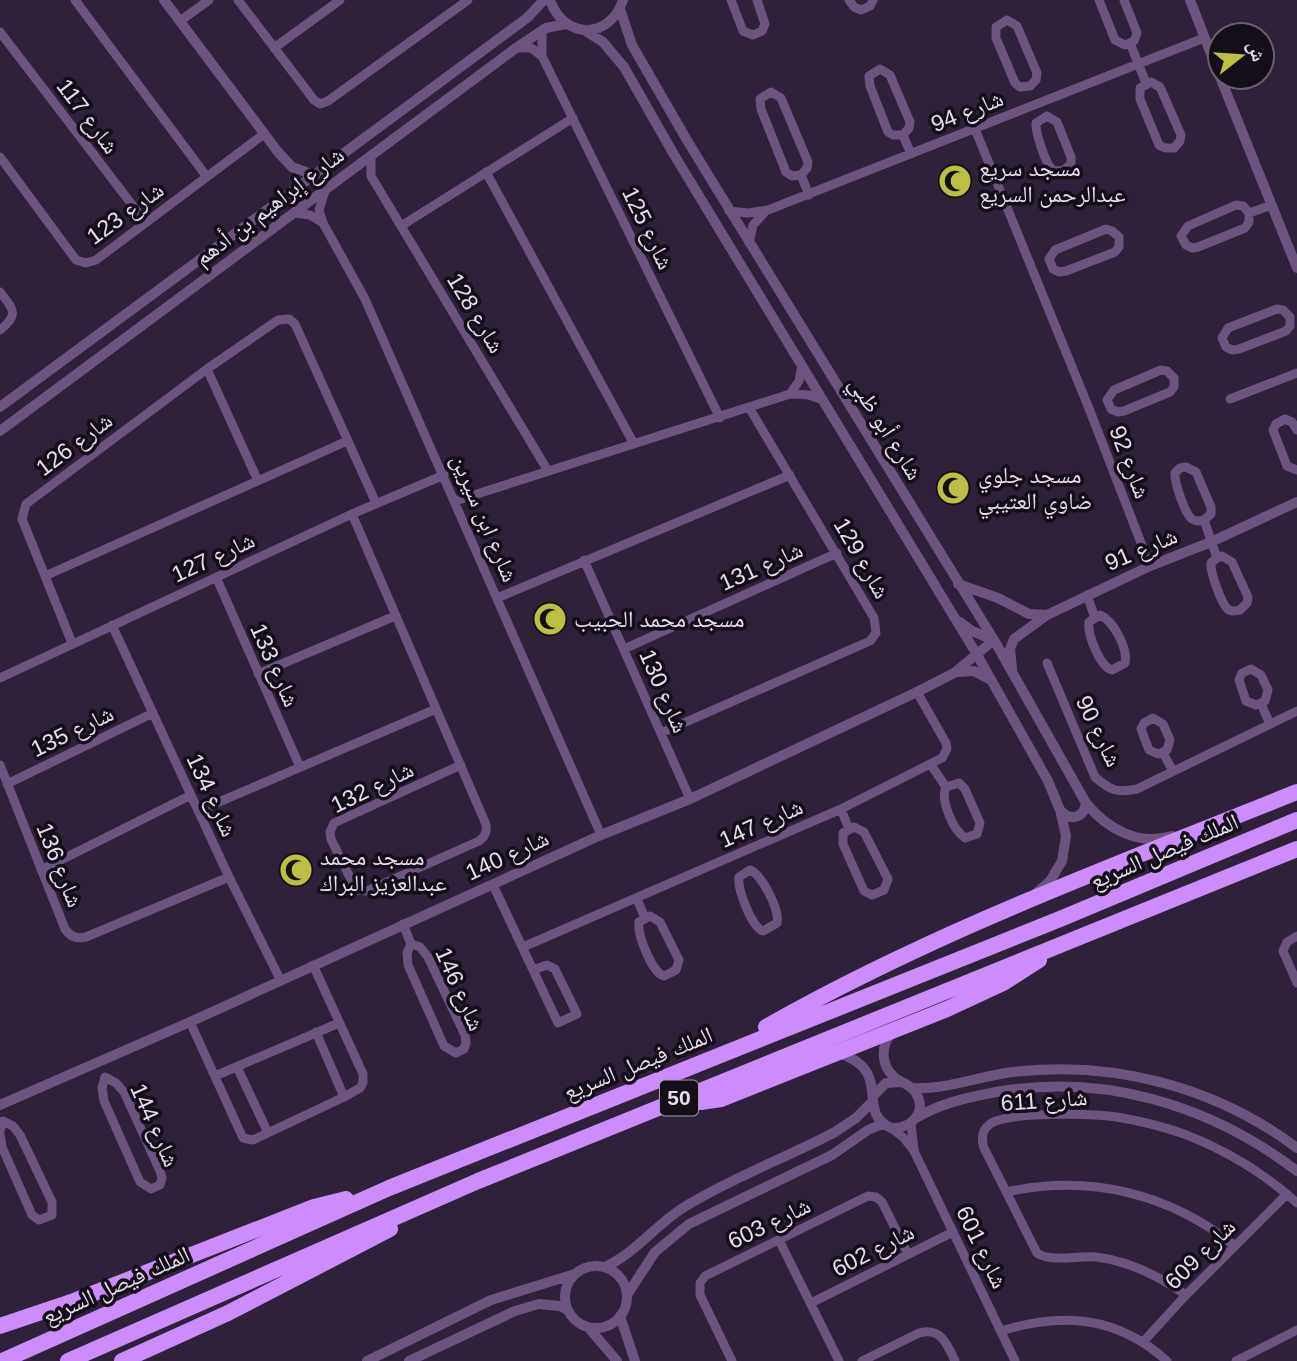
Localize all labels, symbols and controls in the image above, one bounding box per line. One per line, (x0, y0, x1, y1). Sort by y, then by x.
north arrow (1206, 21, 1276, 91)
text: ش (1243, 38, 1270, 64)
street label: شارع 117 (50, 74, 125, 160)
street label: شارع 94 (927, 85, 1008, 139)
street label: شارع إبراهيم بن أدهم (189, 141, 351, 273)
place label: مسجد سريع عبدالرحمن السريع (979, 155, 1126, 209)
mosque icon: مسجد سريع عبدالرحمن السريع (936, 162, 974, 200)
street label: شارع 123 (82, 176, 170, 251)
street label: شارع 125 (615, 183, 679, 274)
street label: شارع 128 (440, 268, 510, 359)
street label: شارع أبو ظبي (839, 371, 929, 487)
street label: شارع 126 (31, 407, 118, 483)
street label: شارع 92 (1102, 422, 1156, 503)
street label: شارع ابن سيرين (445, 450, 523, 586)
place label: مسجد جلوي ضاوي العتيبي (978, 462, 1092, 520)
mosque icon: مسجد جلوي ضاوي العتيبي (934, 469, 972, 507)
street label: شارع 129 (827, 513, 895, 604)
street label: شارع 91 (1101, 522, 1182, 578)
street label: شارع 127 (167, 527, 259, 589)
street label: شارع 131 (715, 536, 808, 598)
mosque icon: مسجد محمد الحبيب (531, 600, 569, 638)
place label: مسجد محمد الحبيب (574, 606, 744, 633)
street label: شارع 133 (243, 619, 305, 712)
street label: شارع 130 (632, 645, 694, 738)
street label: شارع 90 (1069, 691, 1127, 772)
street label: شارع 135 (27, 700, 118, 764)
street label: شارع 134 (180, 749, 242, 841)
street label: شارع 132 (327, 756, 418, 820)
street label: شارع 147 (715, 793, 808, 855)
street label: الملك فيصل السريع (1086, 808, 1243, 896)
street label: شارع 136 (30, 819, 89, 912)
street label: شارع 140 (461, 825, 553, 887)
place label: مسجد محمد عبدالعزيز البراك (320, 844, 447, 897)
mosque icon: مسجد محمد عبدالعزيز البراك (277, 851, 315, 889)
street label: شارع 146 (428, 943, 490, 1036)
street label: الملك فيصل السريع (560, 1021, 717, 1107)
street label: شارع 144 (123, 1079, 185, 1172)
road number: 50 (660, 1080, 698, 1116)
street label: شارع 611 (1000, 1084, 1088, 1118)
street label: شارع 603 (724, 1192, 815, 1256)
street label: شارع 601 (949, 1202, 1013, 1293)
street label: شارع 609 (1160, 1214, 1242, 1296)
street label: شارع 602 (828, 1218, 919, 1283)
street label: الملك فيصل السريع (38, 1241, 194, 1331)

